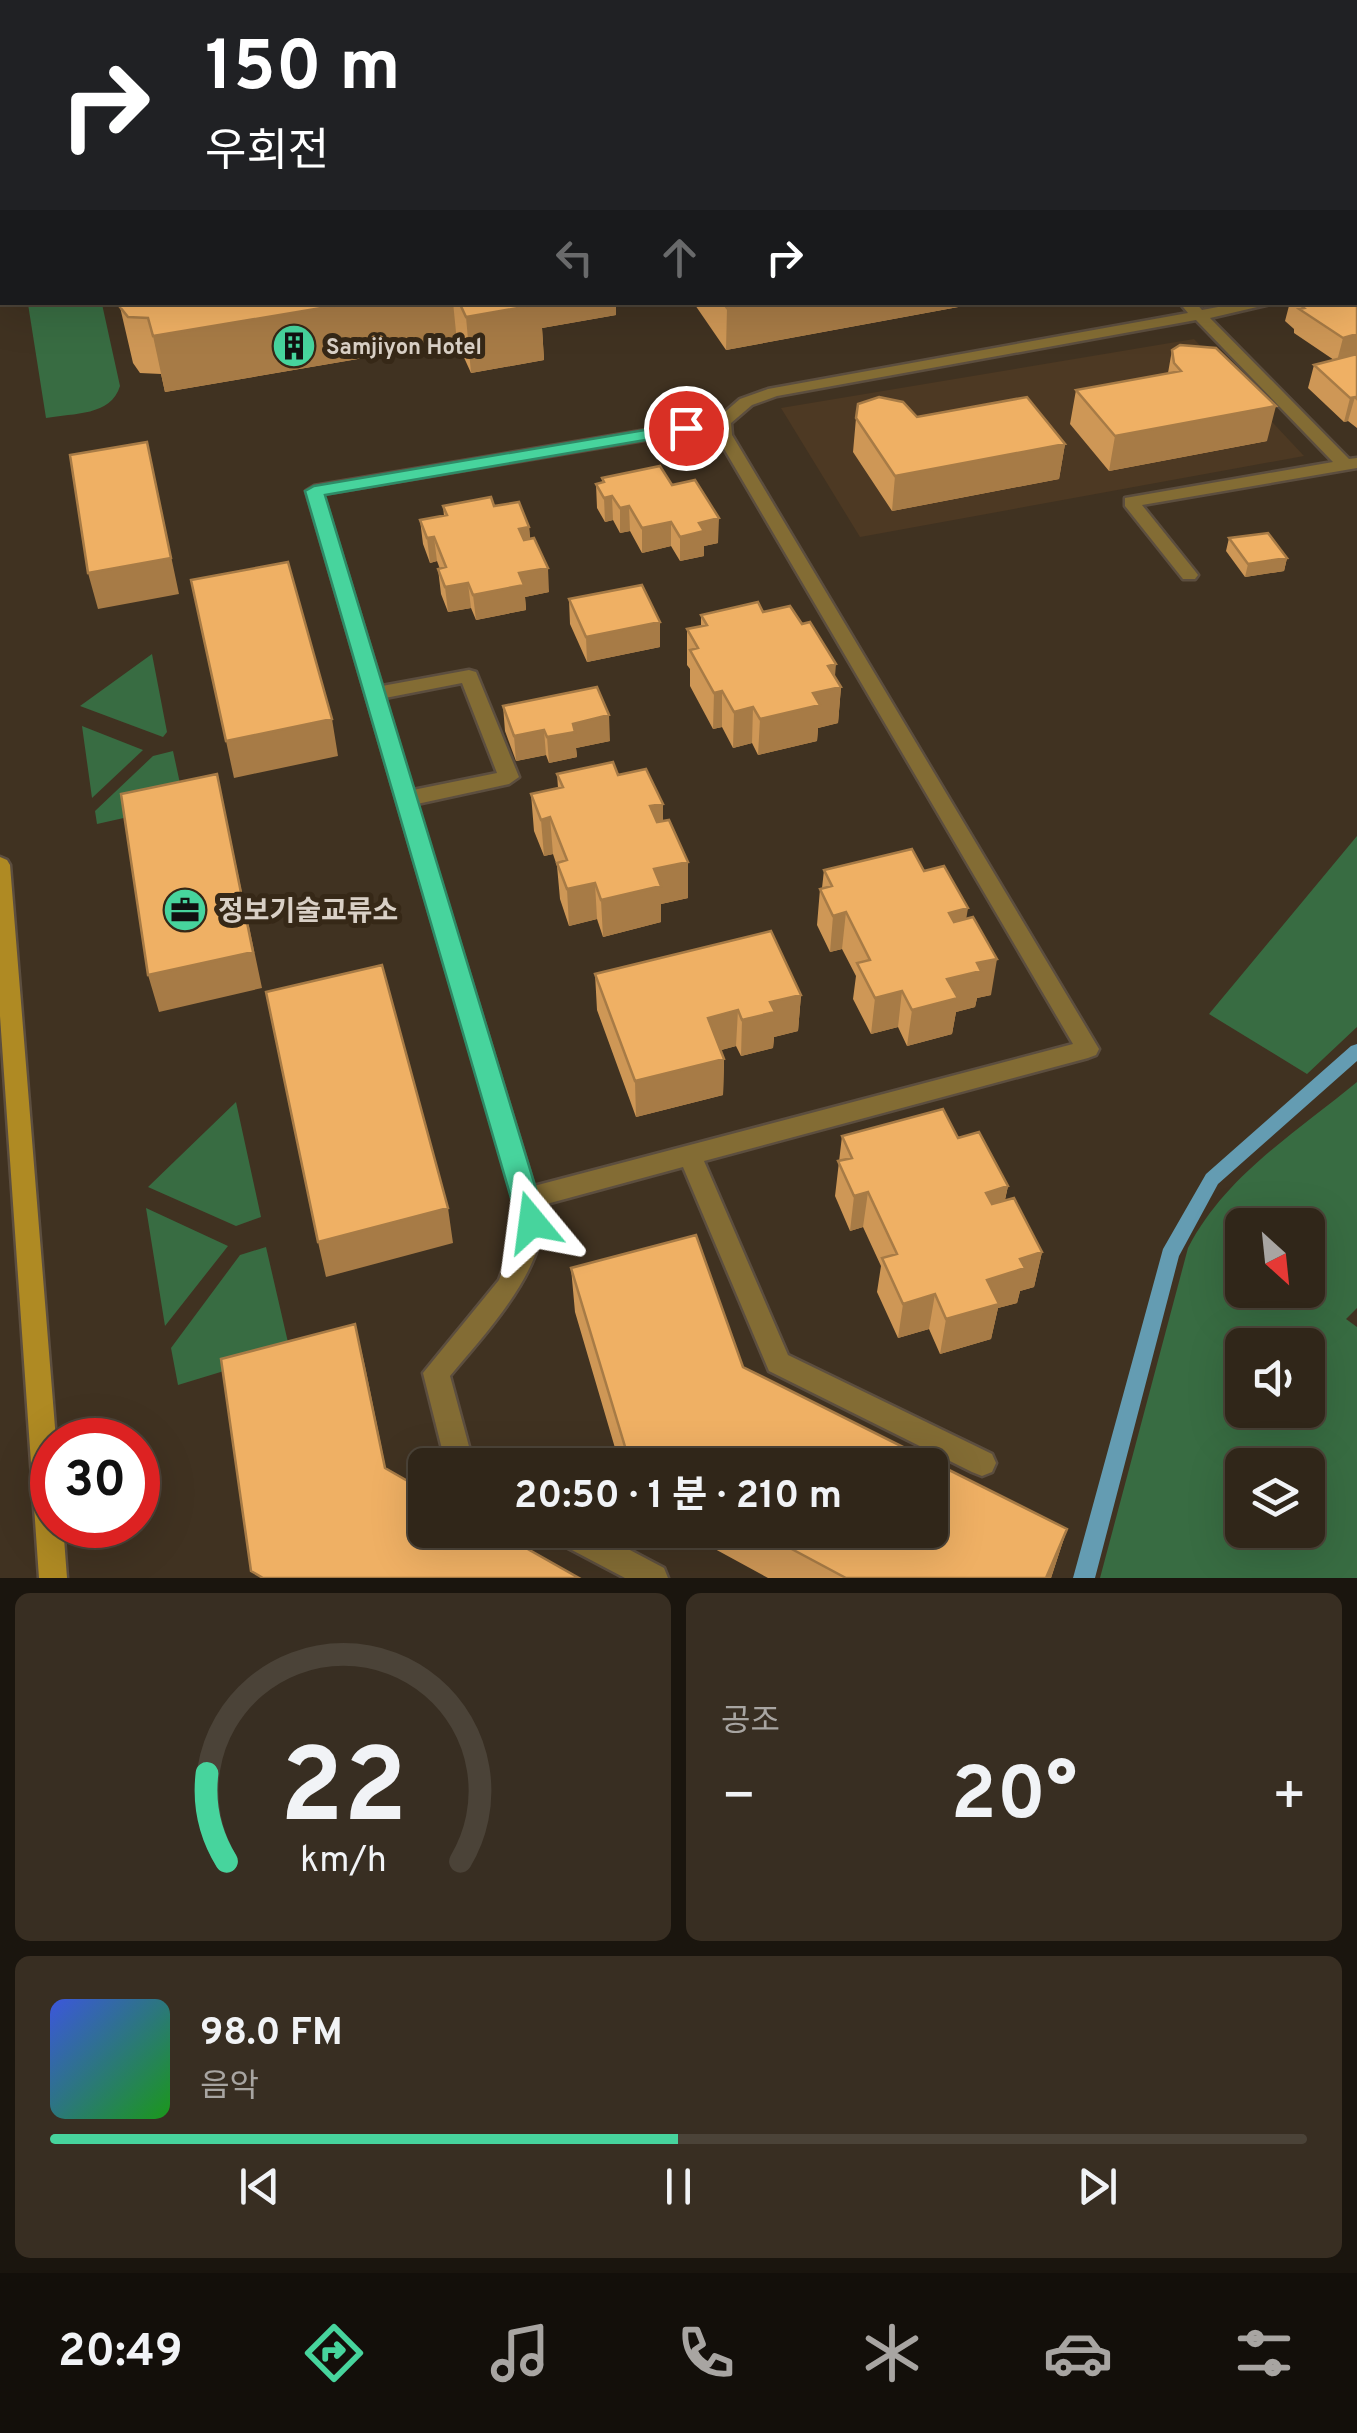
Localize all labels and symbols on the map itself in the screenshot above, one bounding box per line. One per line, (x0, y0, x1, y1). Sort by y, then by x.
building icon: Samjiyon Hotel (271, 323, 317, 369)
place label: Samjiyon Hotel (326, 335, 482, 362)
pin (644, 386, 729, 471)
office icon: 정보기술교류소 (162, 887, 208, 933)
place label: 정보기술교류소 (218, 895, 398, 931)
position arrow (480, 1170, 584, 1274)
north arrow (1225, 1208, 1325, 1308)
speed limit sign: 30 (30, 1418, 160, 1548)

